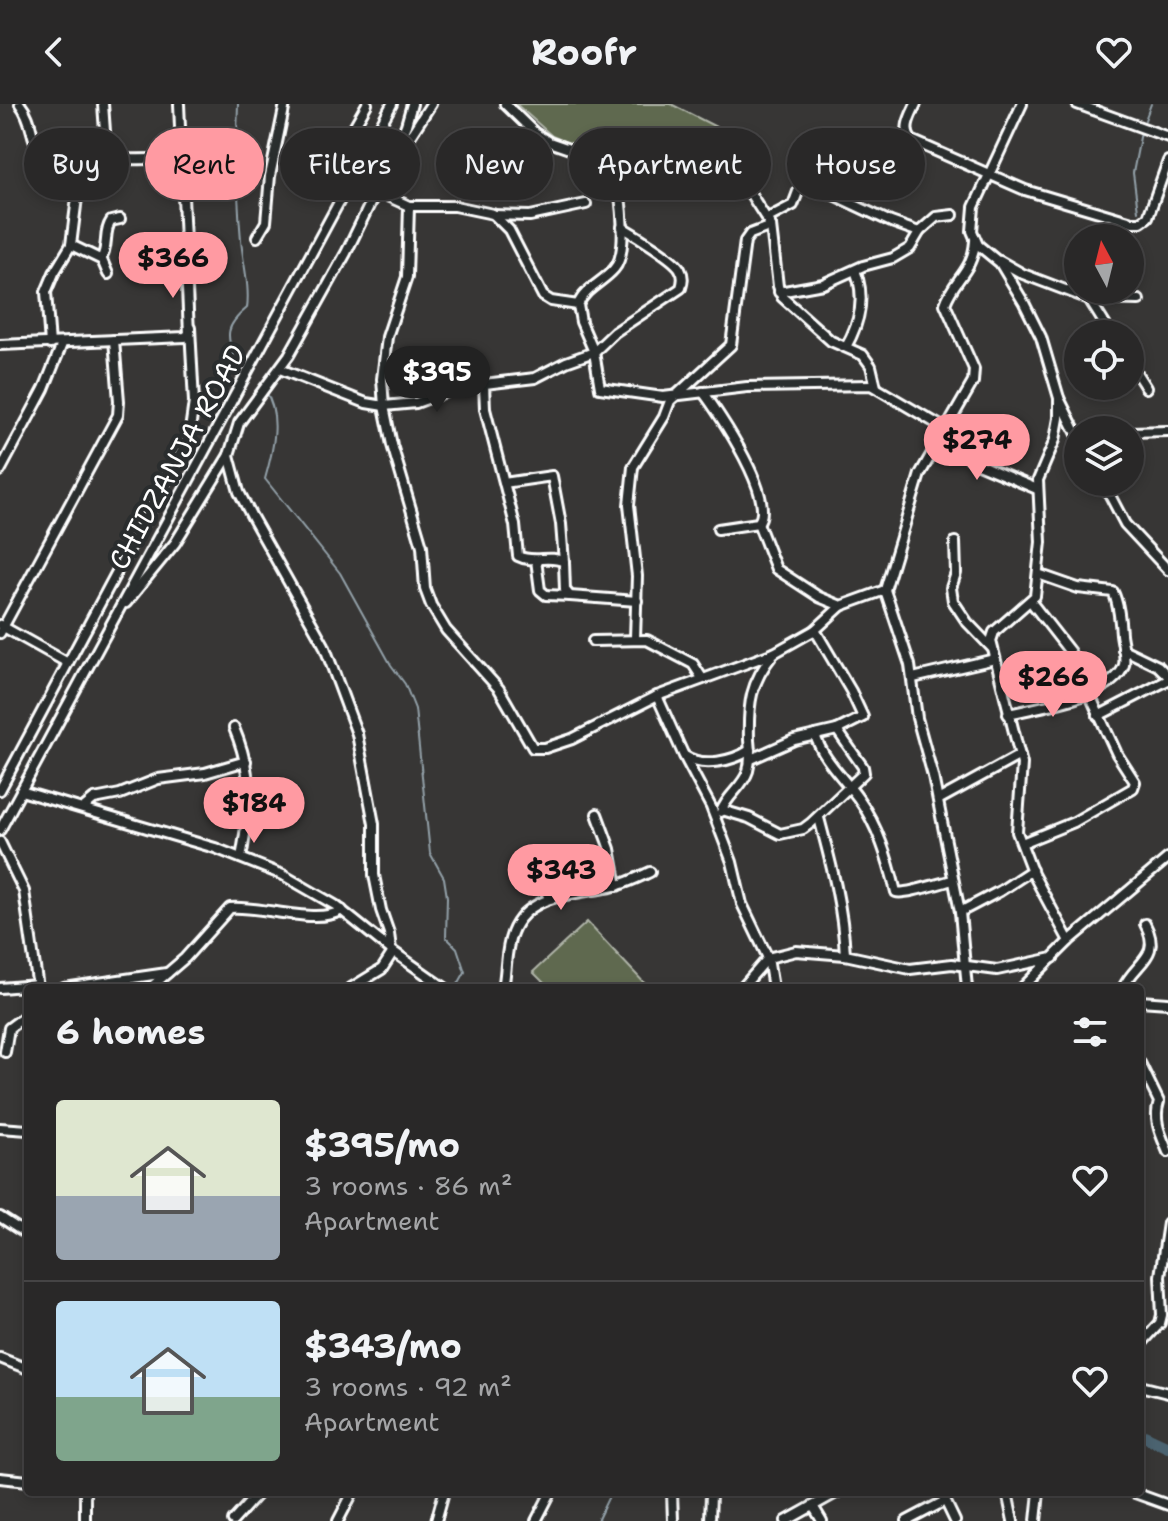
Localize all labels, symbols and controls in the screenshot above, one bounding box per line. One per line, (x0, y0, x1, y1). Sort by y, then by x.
text: Roofr (531, 28, 637, 77)
icon: back (32, 30, 76, 74)
icon: heart (1092, 30, 1136, 74)
chip: Buy (24, 128, 129, 200)
chip: Rent (145, 128, 264, 200)
chip: Filters (280, 128, 420, 200)
chip: New (436, 128, 553, 200)
chip: Apartment (569, 128, 771, 200)
chip: House (787, 128, 925, 200)
north arrow (1064, 224, 1144, 304)
map controls (1064, 224, 1144, 496)
pin: $366 (126, 232, 220, 300)
text: $366 (137, 240, 209, 275)
button: locate (1064, 320, 1144, 400)
street label: CHIDZANJA ROAD (99, 338, 255, 576)
pin: $395 (390, 346, 484, 414)
text: $395 (402, 354, 472, 389)
pin: $274 (930, 414, 1024, 482)
button: layers (1064, 416, 1144, 496)
text: $274 (942, 422, 1012, 457)
pin: $266 (1006, 651, 1100, 719)
text: $266 (1017, 659, 1089, 694)
pin: $184 (207, 777, 301, 845)
text: $184 (222, 785, 286, 820)
pin: $343 (514, 844, 608, 912)
text: $343 (526, 852, 596, 887)
text: 6 homes (56, 1009, 205, 1055)
icon: filters (1068, 1010, 1112, 1054)
text: $395/mo (304, 1122, 460, 1168)
icon: home (120, 1132, 216, 1228)
icon: heart (1068, 1158, 1112, 1202)
text: 3 rooms · 86 m² (304, 1168, 513, 1203)
text: Apartment (304, 1203, 440, 1238)
text: $343/mo (304, 1323, 462, 1369)
icon: home (120, 1333, 216, 1429)
icon: heart (1068, 1359, 1112, 1403)
text: 3 rooms · 92 m² (304, 1369, 512, 1404)
text: Apartment (304, 1404, 440, 1439)

